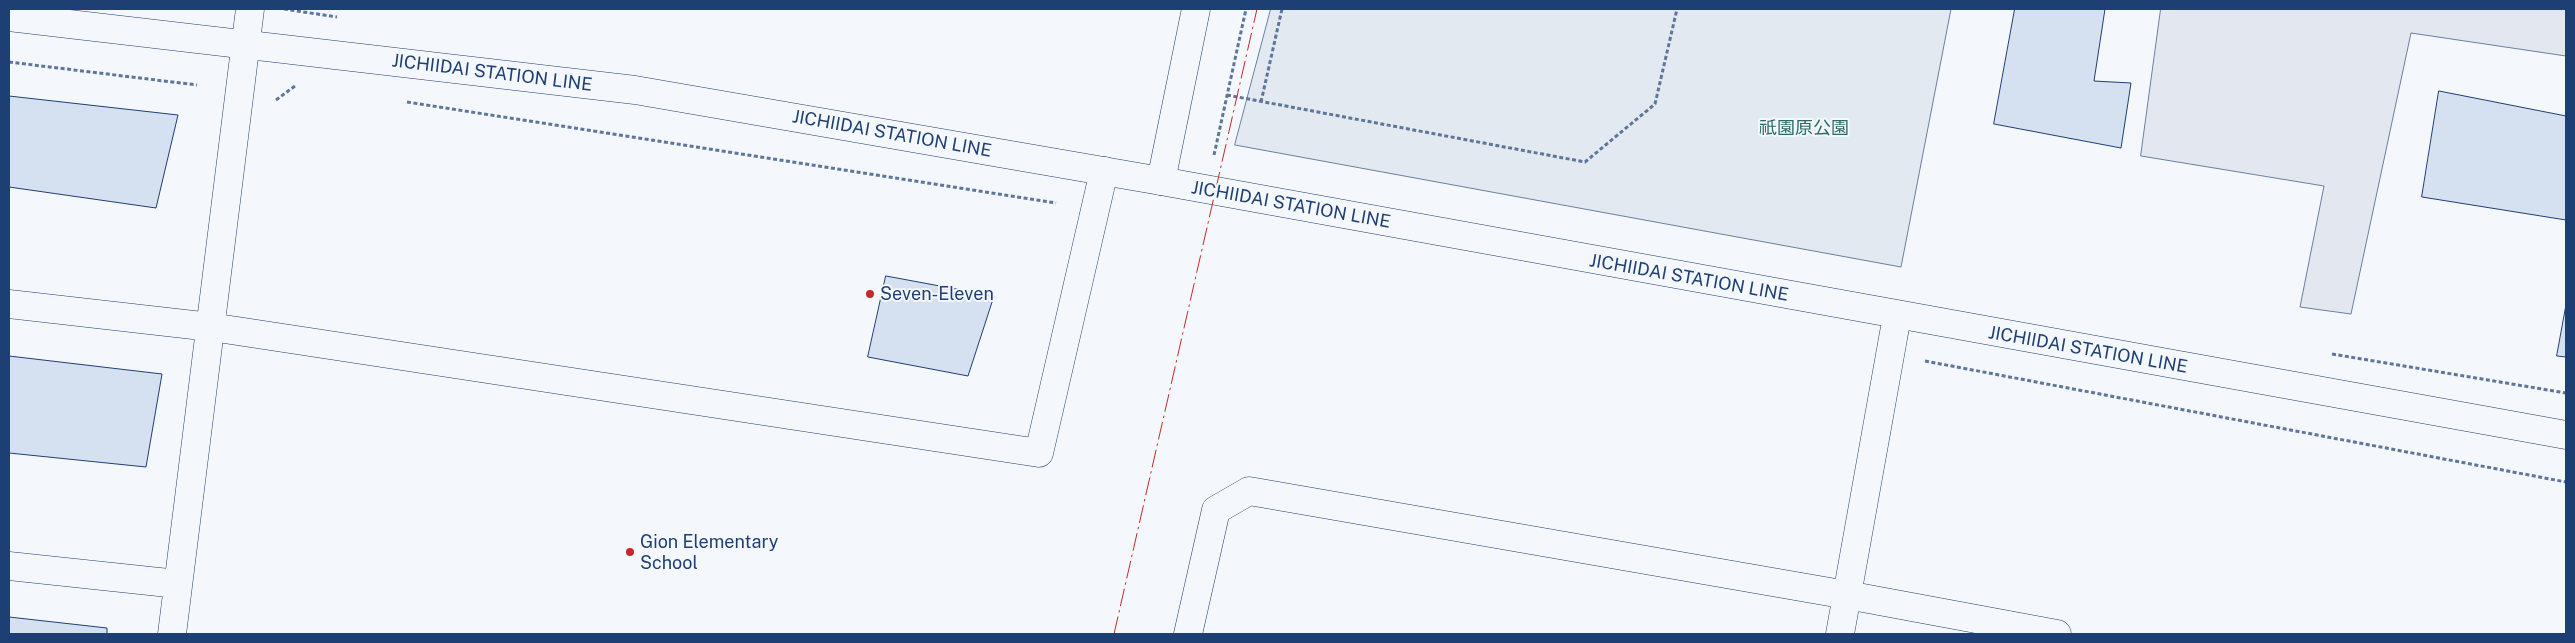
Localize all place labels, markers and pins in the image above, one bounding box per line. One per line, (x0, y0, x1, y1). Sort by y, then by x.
place label: Seven-Eleven (880, 283, 994, 305)
marker: Seven-Eleven (864, 288, 876, 300)
place label: Gion Elementary School (640, 531, 778, 574)
marker: Gion Elementary School (624, 546, 636, 558)

